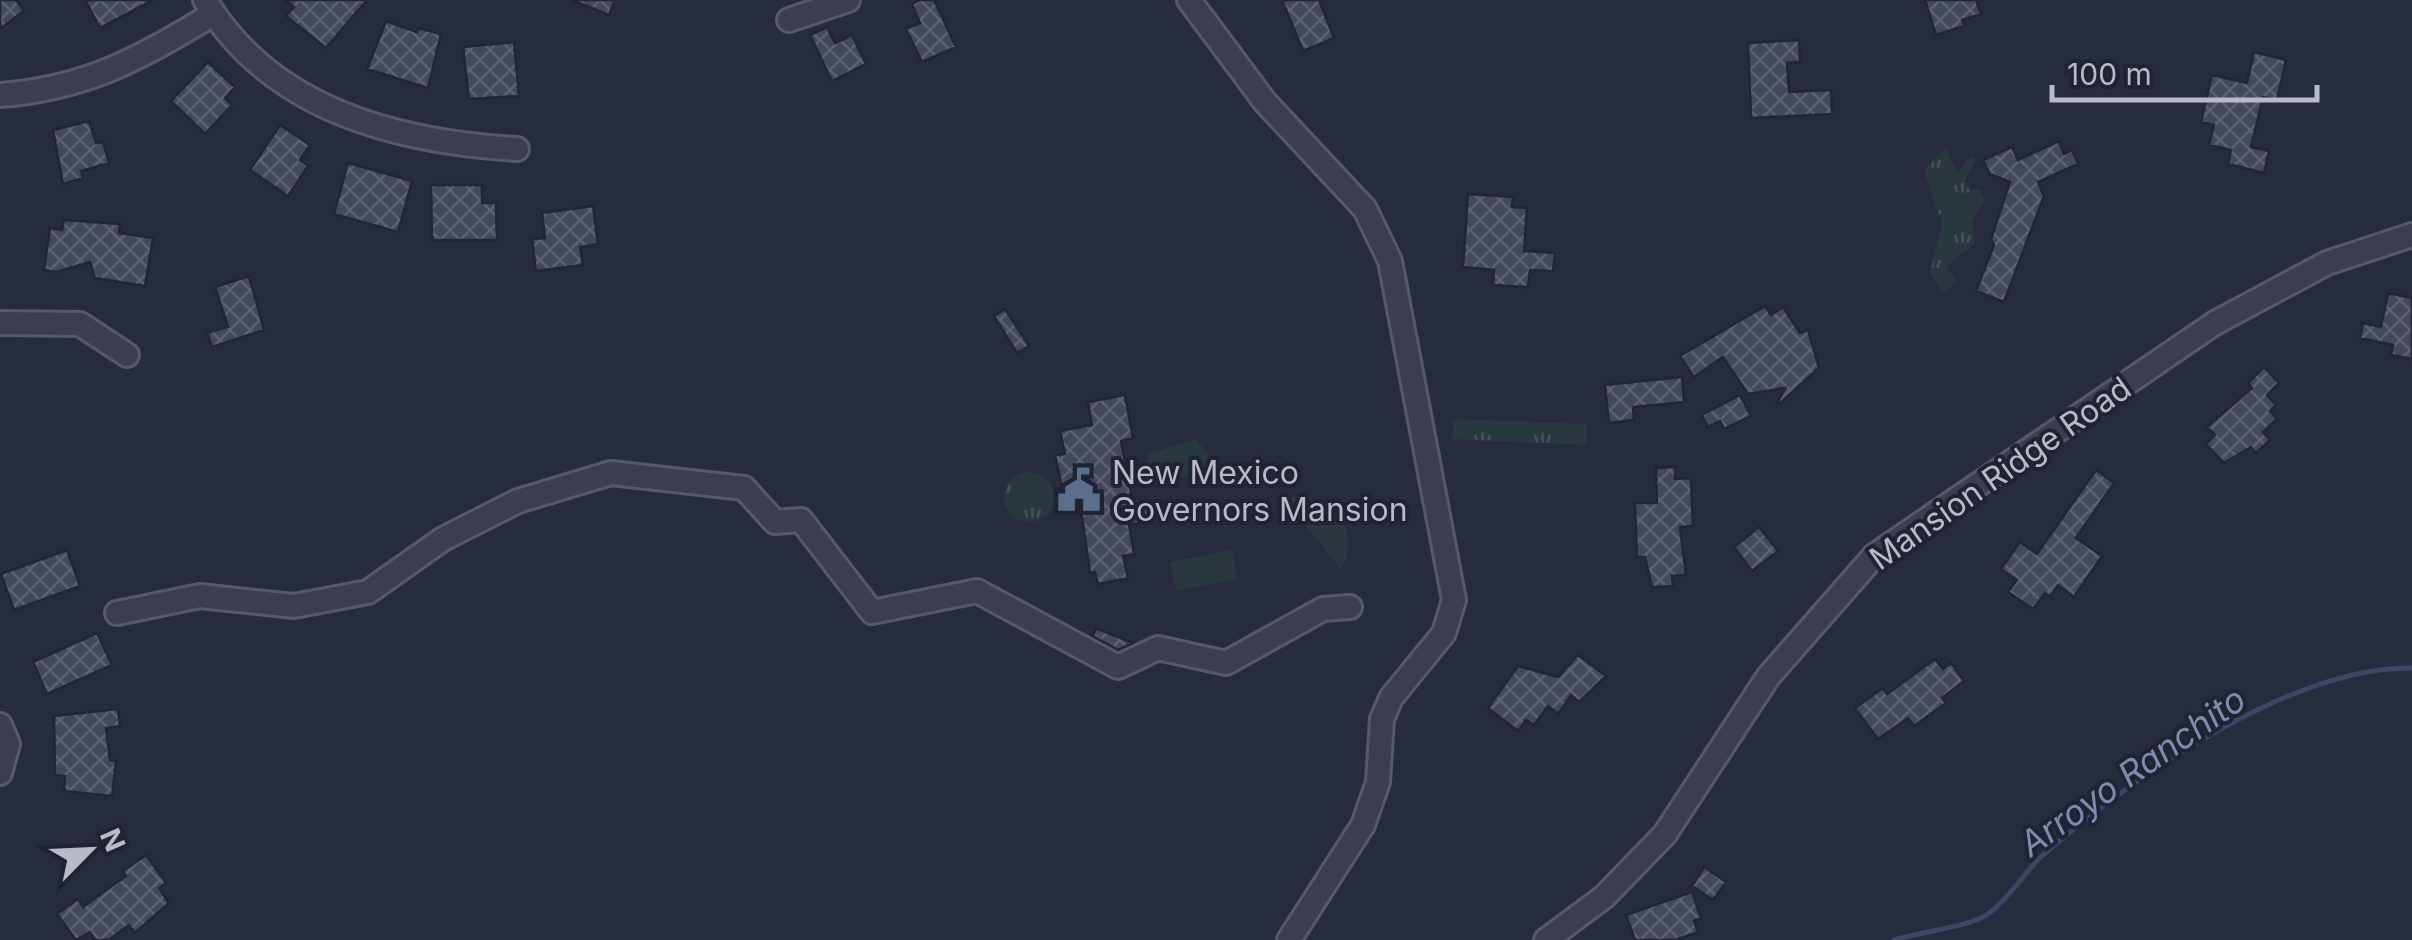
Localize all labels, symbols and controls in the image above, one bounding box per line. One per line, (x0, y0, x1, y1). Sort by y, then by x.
scale bar (2052, 40, 2317, 102)
text: 100 m (2067, 56, 2152, 92)
street label: Mansion Ridge Road (1862, 368, 2138, 578)
place label: New Mexico Governors Mansion (1112, 453, 1408, 529)
public building icon: New Mexico Governors Mansion (1055, 466, 1103, 514)
water label: Arroyo Ranchito (2010, 677, 2253, 865)
north arrow (40, 800, 140, 900)
text: N (93, 823, 133, 856)

